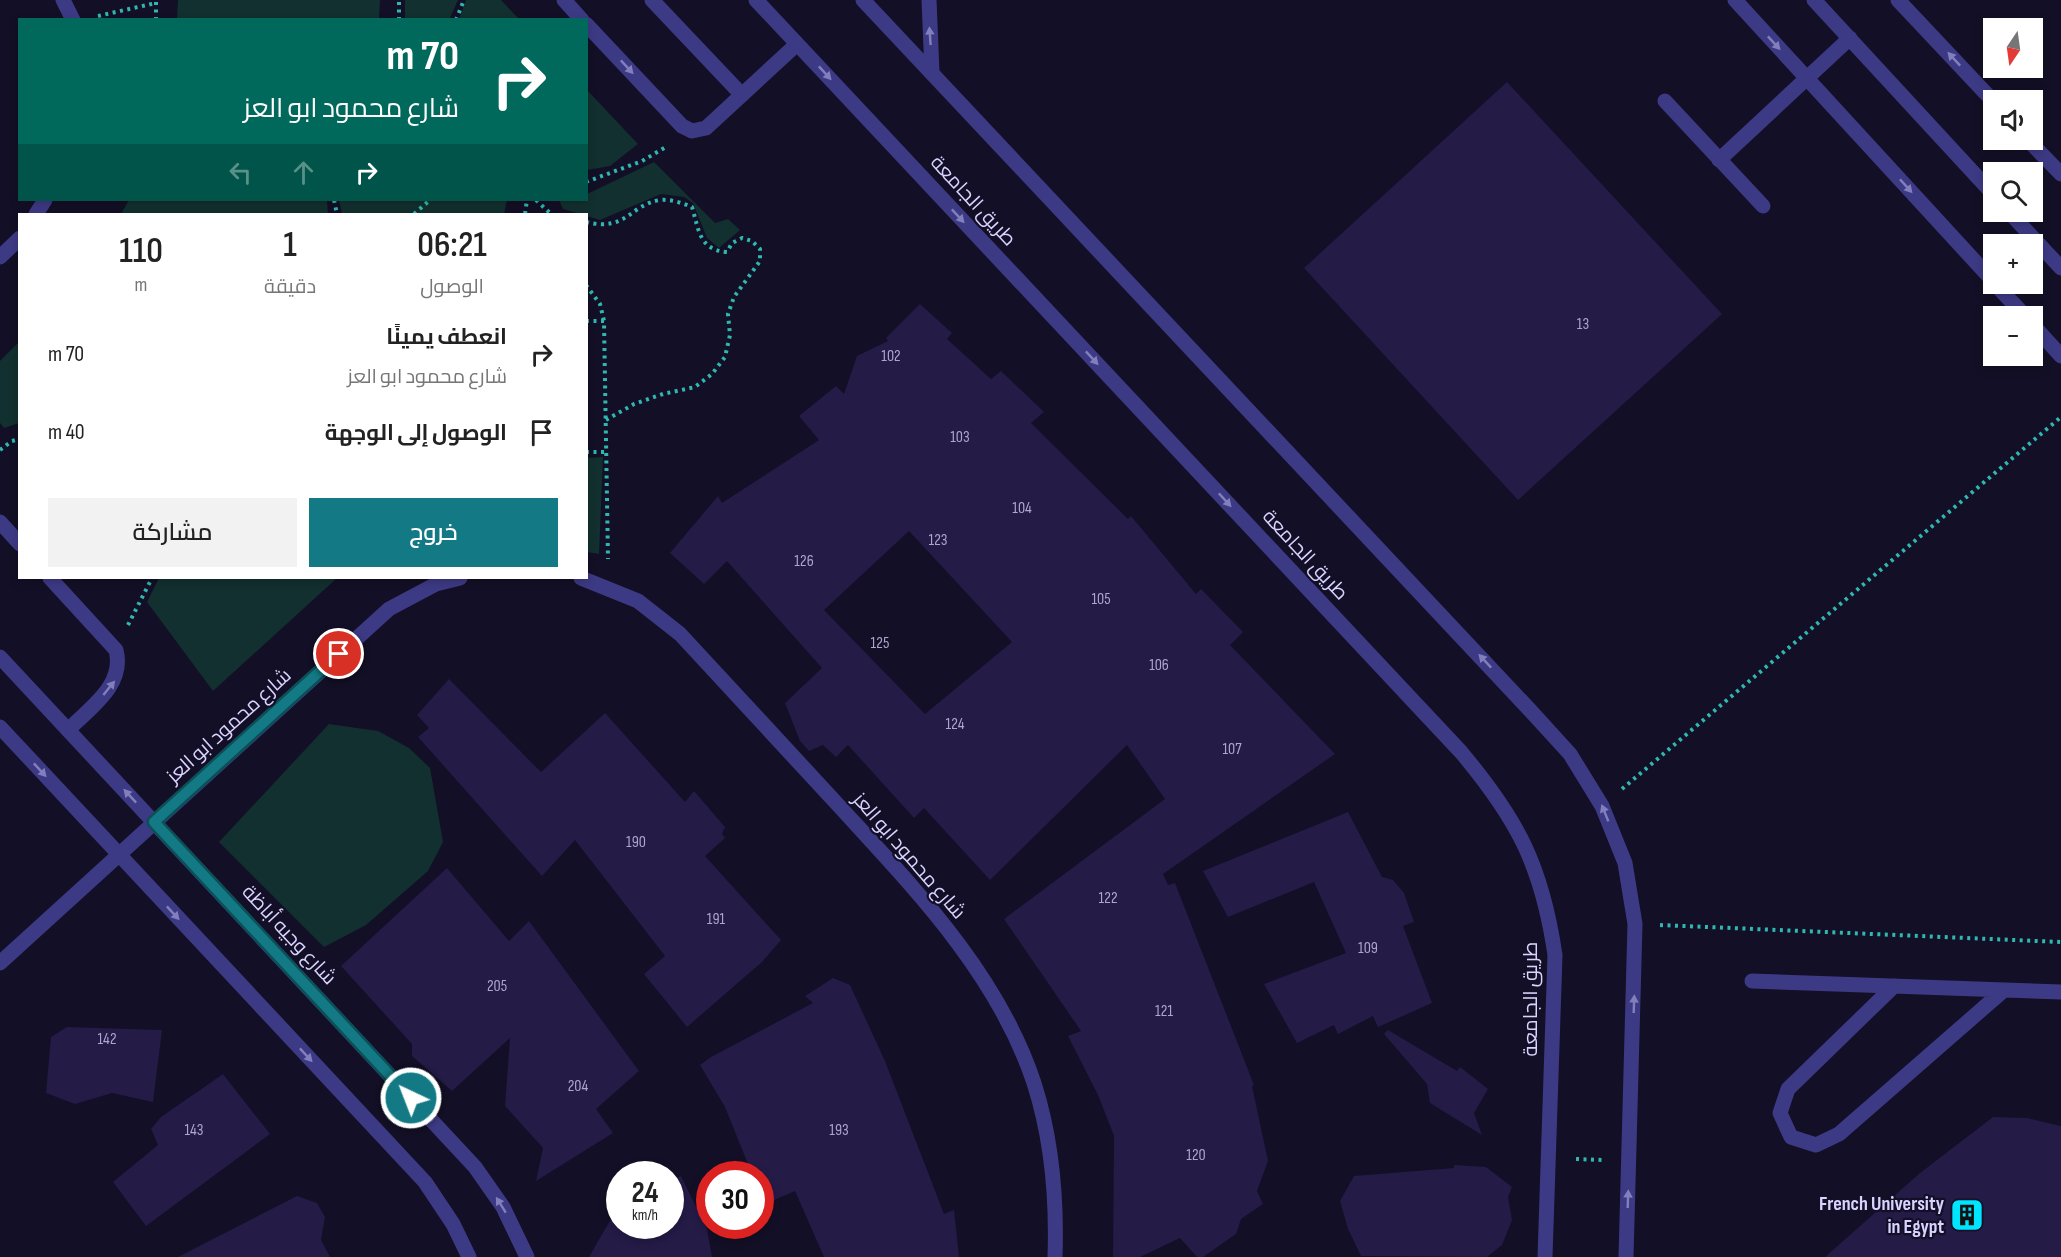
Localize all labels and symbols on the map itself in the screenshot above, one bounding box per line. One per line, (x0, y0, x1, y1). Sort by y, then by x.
north arrow (1983, 18, 2043, 78)
one-way arrow (925, 27, 934, 46)
one-way arrow (1767, 35, 1781, 49)
one-way arrow (1947, 53, 1961, 67)
one-way arrow (619, 60, 633, 74)
one-way arrow (818, 66, 832, 81)
street label: طريق الجامعة (925, 151, 1021, 251)
one-way arrow (1899, 179, 1913, 194)
one-way arrow (951, 208, 965, 222)
house number: 13 (1577, 315, 1589, 334)
house number: 102 (881, 347, 901, 366)
one-way arrow (1084, 351, 1098, 365)
house number: 103 (950, 428, 970, 447)
one-way arrow (1218, 493, 1232, 508)
house number: 104 (1012, 499, 1032, 518)
street label: طريق الجامعة (1257, 505, 1353, 605)
house number: 123 (928, 531, 948, 550)
house number: 126 (794, 552, 814, 571)
house number: 105 (1091, 590, 1111, 609)
pin (313, 628, 364, 679)
house number: 125 (871, 634, 889, 653)
one-way arrow (1478, 654, 1492, 669)
house number: 106 (1149, 656, 1169, 675)
street label: شارع محمود ابو العز (161, 664, 297, 790)
one-way arrow (102, 680, 114, 695)
house number: 124 (946, 715, 965, 734)
house number: 107 (1222, 740, 1242, 759)
one-way arrow (33, 762, 46, 777)
street label: شارع محمود ابو العز (846, 787, 970, 925)
one-way arrow (123, 789, 137, 804)
one-way arrow (1600, 804, 1610, 822)
house number: 190 (626, 833, 646, 852)
street label: شارع وجيه أباظة (236, 879, 342, 991)
house number: 122 (1099, 889, 1117, 908)
one-way arrow (166, 905, 180, 920)
house number: 191 (707, 910, 726, 929)
house number: 109 (1358, 939, 1378, 958)
street label: طريق الجامعة (1519, 942, 1543, 1056)
house number: 205 (487, 977, 507, 996)
one-way arrow (1629, 994, 1639, 1013)
house number: 121 (1155, 1002, 1173, 1021)
house number: 142 (98, 1030, 116, 1049)
one-way arrow (299, 1047, 312, 1062)
position arrow (379, 1066, 443, 1130)
house number: 204 (568, 1077, 589, 1096)
house number: 143 (184, 1121, 204, 1140)
house number: 193 (829, 1121, 849, 1140)
house number: 120 (1186, 1146, 1206, 1165)
speed limit sign: 30 (696, 1161, 774, 1239)
one-way arrow (1623, 1189, 1633, 1208)
place label: French University in Egypt (1819, 1192, 1945, 1239)
one-way arrow (495, 1197, 506, 1213)
building icon: French University in Egypt (1949, 1197, 1985, 1233)

